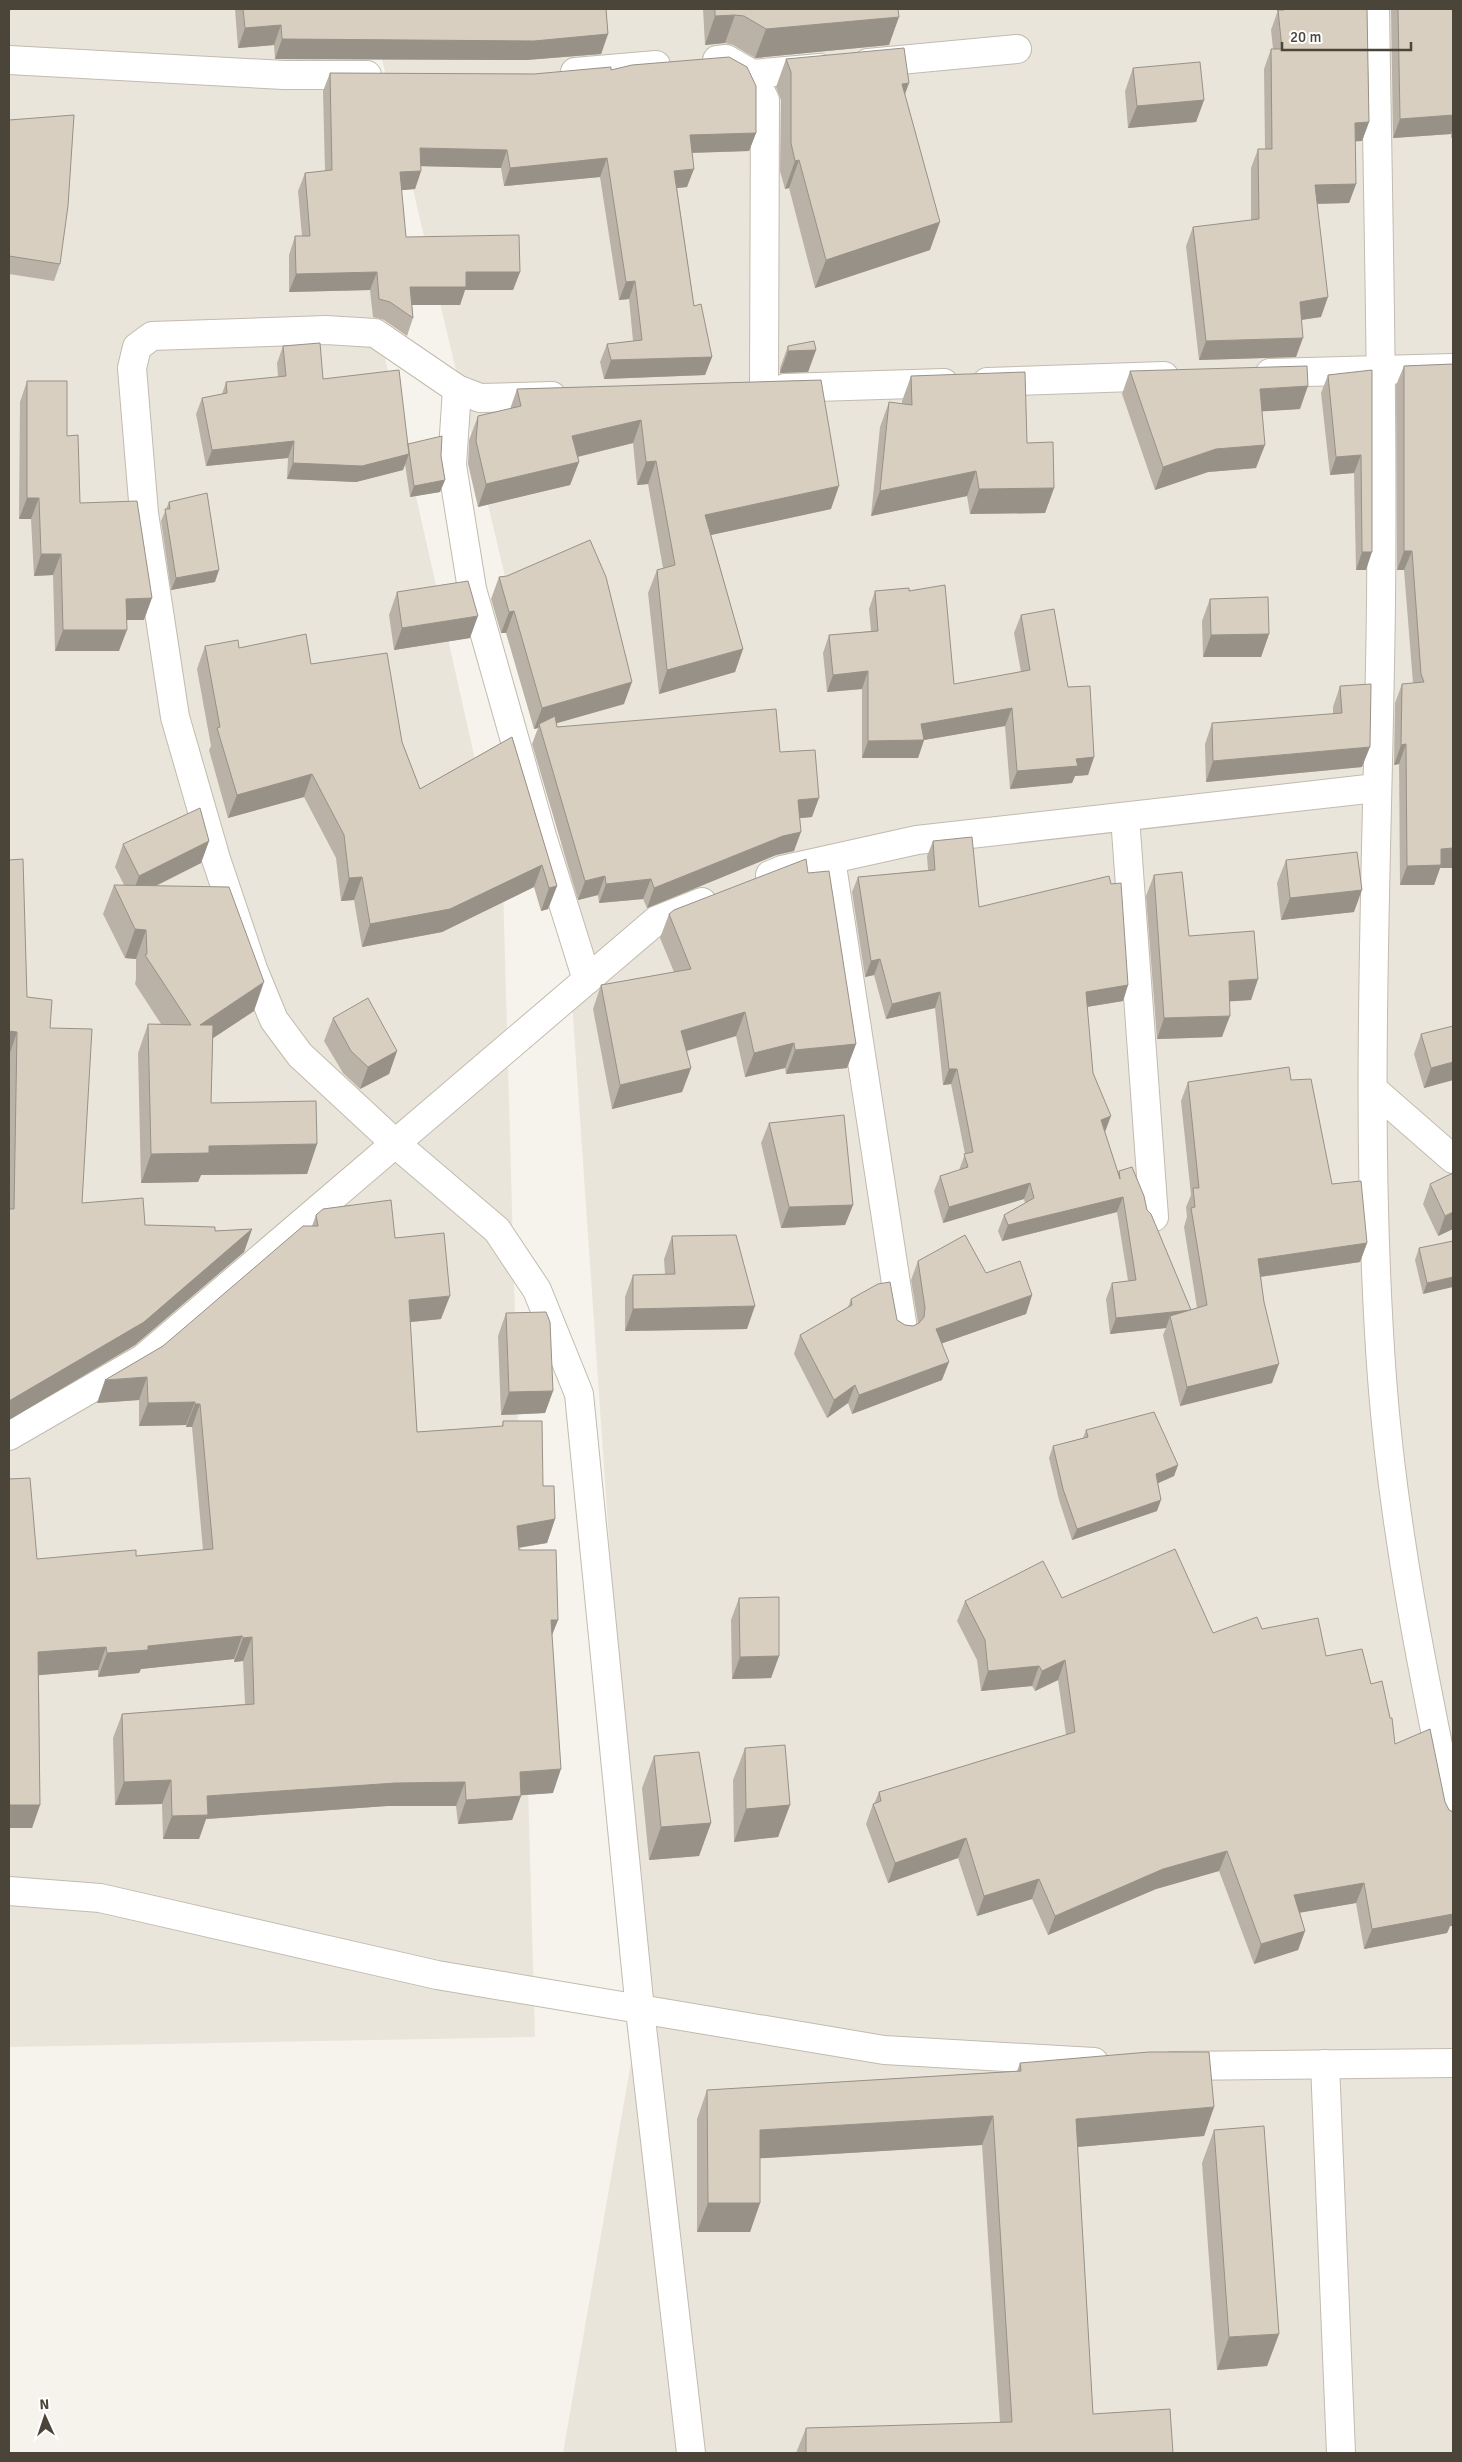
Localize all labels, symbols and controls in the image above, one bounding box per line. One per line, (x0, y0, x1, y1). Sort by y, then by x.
scale bar (1282, 20, 1411, 52)
text: 20 m (1290, 28, 1321, 46)
north arrow (20, 2392, 70, 2442)
text: N (39, 2396, 50, 2413)

